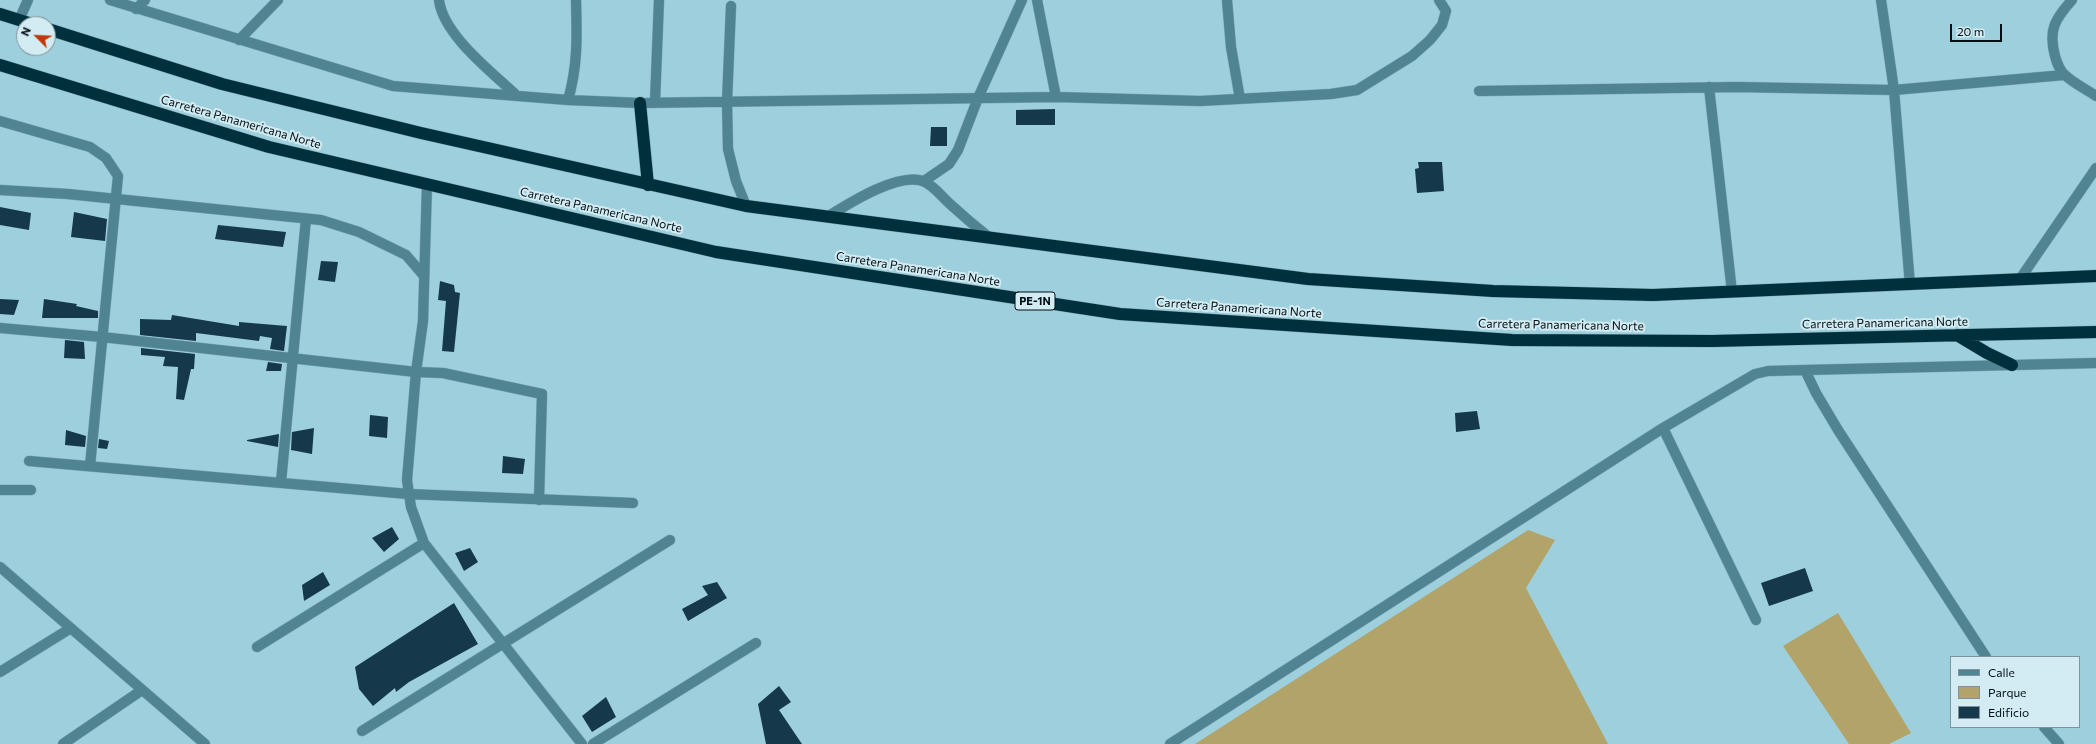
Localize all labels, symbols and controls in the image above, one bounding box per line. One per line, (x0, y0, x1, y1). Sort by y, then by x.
north arrow (16, 16, 56, 56)
scale bar (1952, 16, 2004, 42)
text: 20 m (1957, 24, 1984, 38)
text: N (18, 25, 33, 38)
street label: Carretera Panamericana Norte (159, 92, 323, 152)
street label: Carretera Panamericana Norte (519, 184, 683, 236)
street label: Carretera Panamericana Norte (835, 249, 1001, 289)
road number: PE-1N (1015, 292, 1055, 310)
street label: Carretera Panamericana Norte (1156, 295, 1322, 321)
street label: Carretera Panamericana Norte (1802, 314, 1968, 332)
street label: Carretera Panamericana Norte (1478, 316, 1644, 334)
legend (1950, 656, 2080, 728)
text: Calle (1988, 665, 2015, 679)
text: Parque (1988, 685, 2026, 699)
text: Edificio (1988, 705, 2029, 719)

